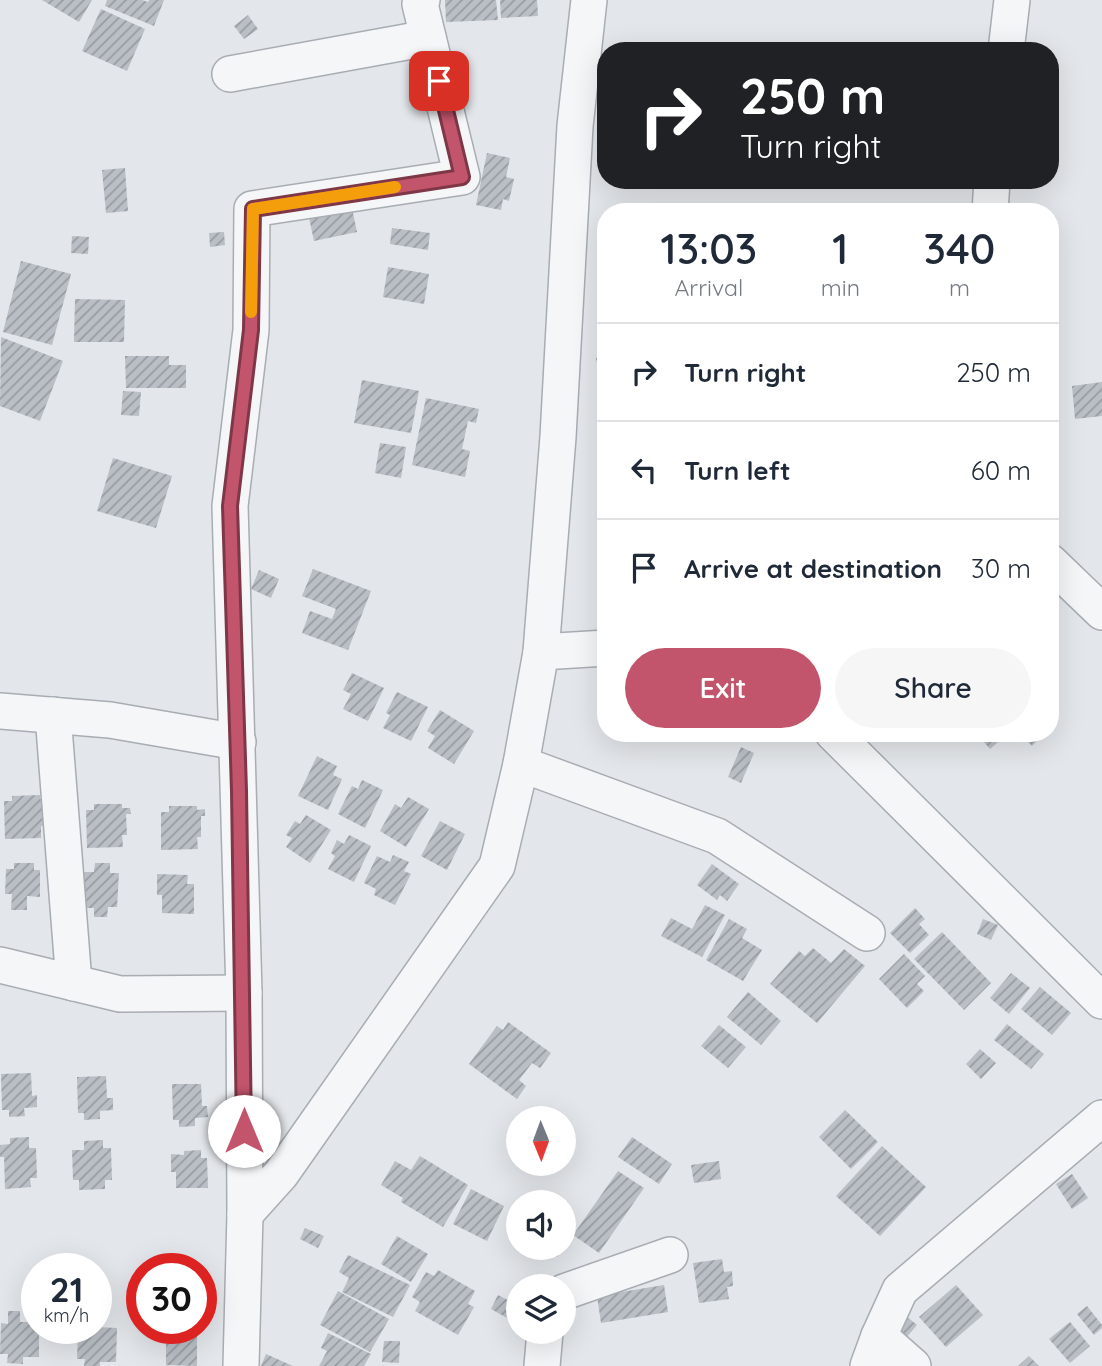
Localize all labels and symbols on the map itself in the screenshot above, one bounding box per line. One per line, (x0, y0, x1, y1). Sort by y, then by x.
pin (409, 51, 469, 111)
position arrow (207, 1094, 281, 1168)
north arrow (506, 1106, 576, 1176)
speed limit sign: 30 (126, 1253, 217, 1344)

